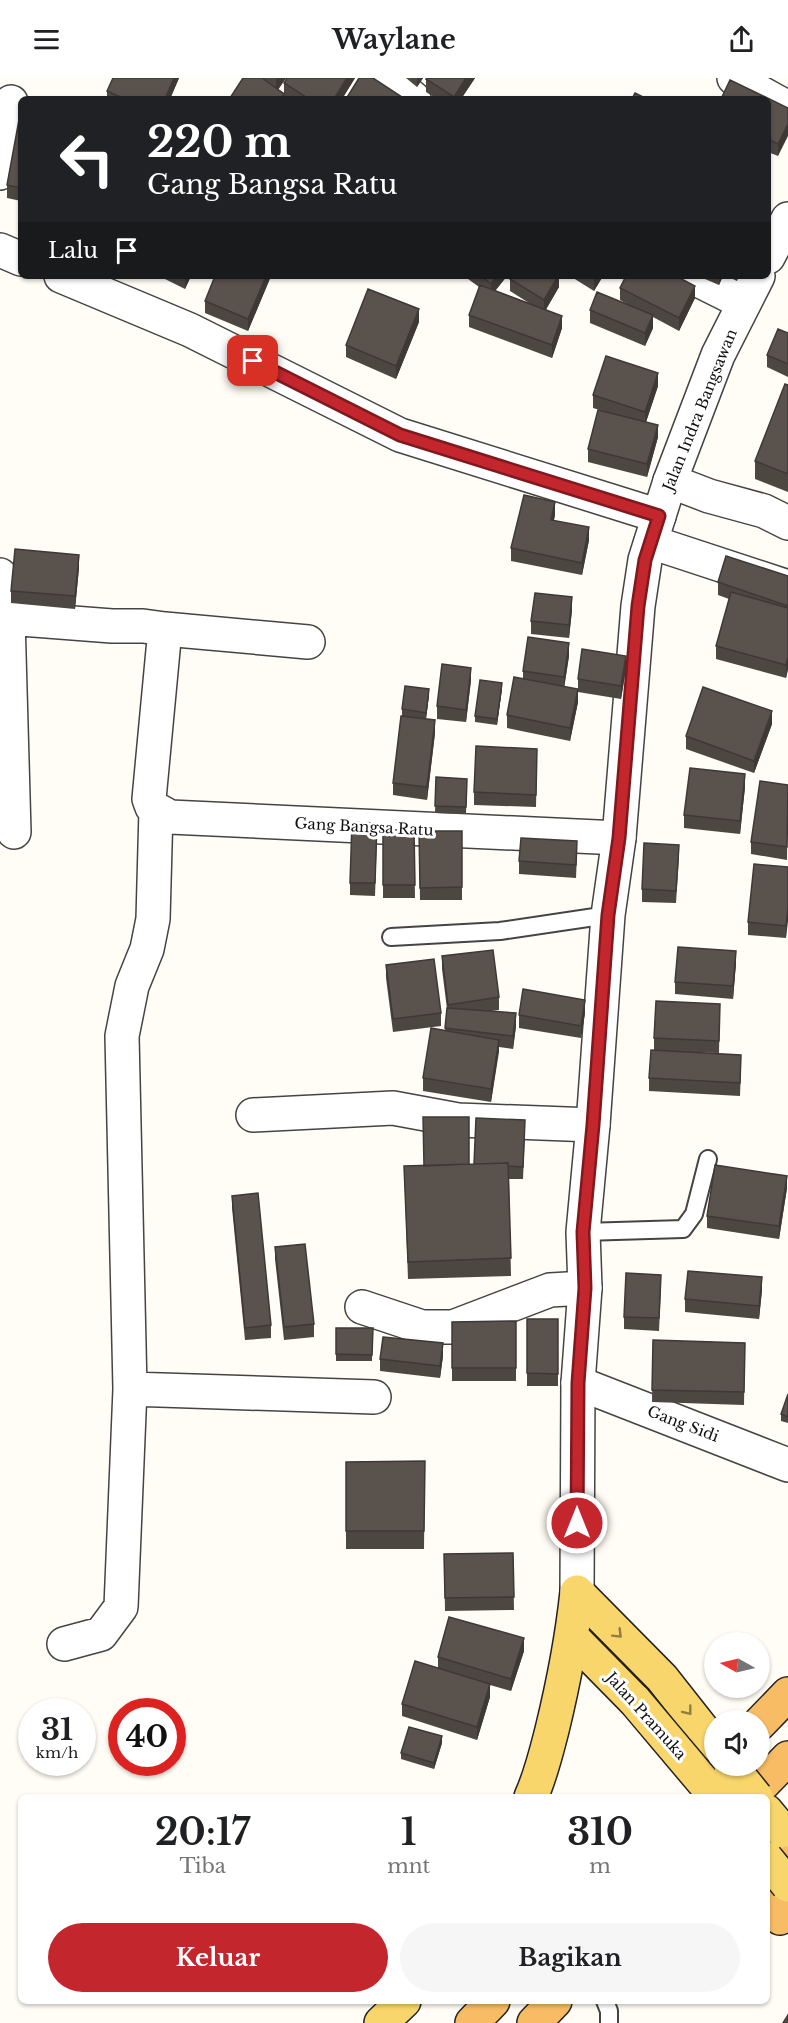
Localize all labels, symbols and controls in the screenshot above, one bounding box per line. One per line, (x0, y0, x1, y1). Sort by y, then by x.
icon: menu (30, 23, 63, 56)
text: Waylane (332, 23, 456, 56)
icon: share (725, 23, 758, 56)
text: 220 m (147, 116, 291, 168)
icon: left (48, 120, 126, 198)
text: Gang Bangsa Ratu (147, 168, 397, 201)
icon: arrive (110, 234, 143, 267)
text: Lalu (48, 237, 98, 264)
street label: Jalan Indra Bangsawan (658, 326, 741, 495)
pin (227, 335, 278, 386)
icon: arrive (236, 344, 269, 377)
street label: Gang Bangsa Ratu (294, 813, 434, 840)
street label: Gang Sidi (645, 1401, 722, 1446)
position arrow (545, 1491, 609, 1555)
one-way arrow (611, 1626, 622, 1637)
north arrow (704, 1632, 770, 1698)
map controls (704, 1632, 770, 1776)
street label: Jalan Pramuka (601, 1667, 691, 1764)
speed limit sign: 40 (108, 1698, 186, 1776)
one-way arrow (681, 1704, 692, 1715)
button: sound (704, 1710, 770, 1776)
text: 31 (41, 1711, 73, 1748)
text: km/h (36, 1743, 78, 1762)
text: 20:17 (155, 1810, 250, 1855)
text: 1 (401, 1810, 417, 1855)
text: 310 (567, 1810, 633, 1855)
text: Tiba (179, 1854, 226, 1878)
text: mnt (387, 1854, 430, 1878)
text: m (589, 1854, 611, 1878)
button: Keluar (48, 1923, 388, 1992)
button: Bagikan (400, 1923, 740, 1992)

